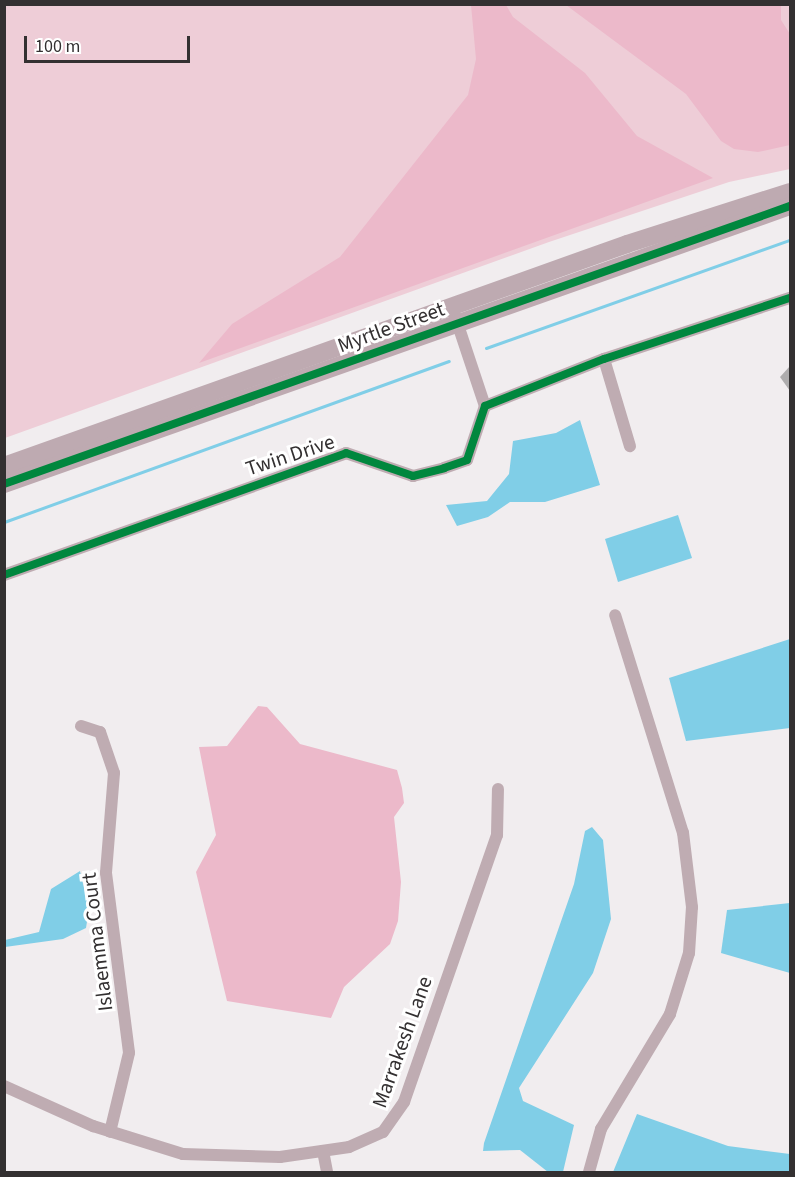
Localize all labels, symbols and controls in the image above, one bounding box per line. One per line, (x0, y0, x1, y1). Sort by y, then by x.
scale bar (27, 24, 194, 62)
text: 100 m (35, 34, 80, 59)
street label: Myrtle Street (334, 296, 448, 358)
street label: Twin Drive (242, 429, 338, 481)
street label: Islaemma Court (76, 871, 118, 1013)
street label: Marrakesh Lane (367, 973, 437, 1111)

